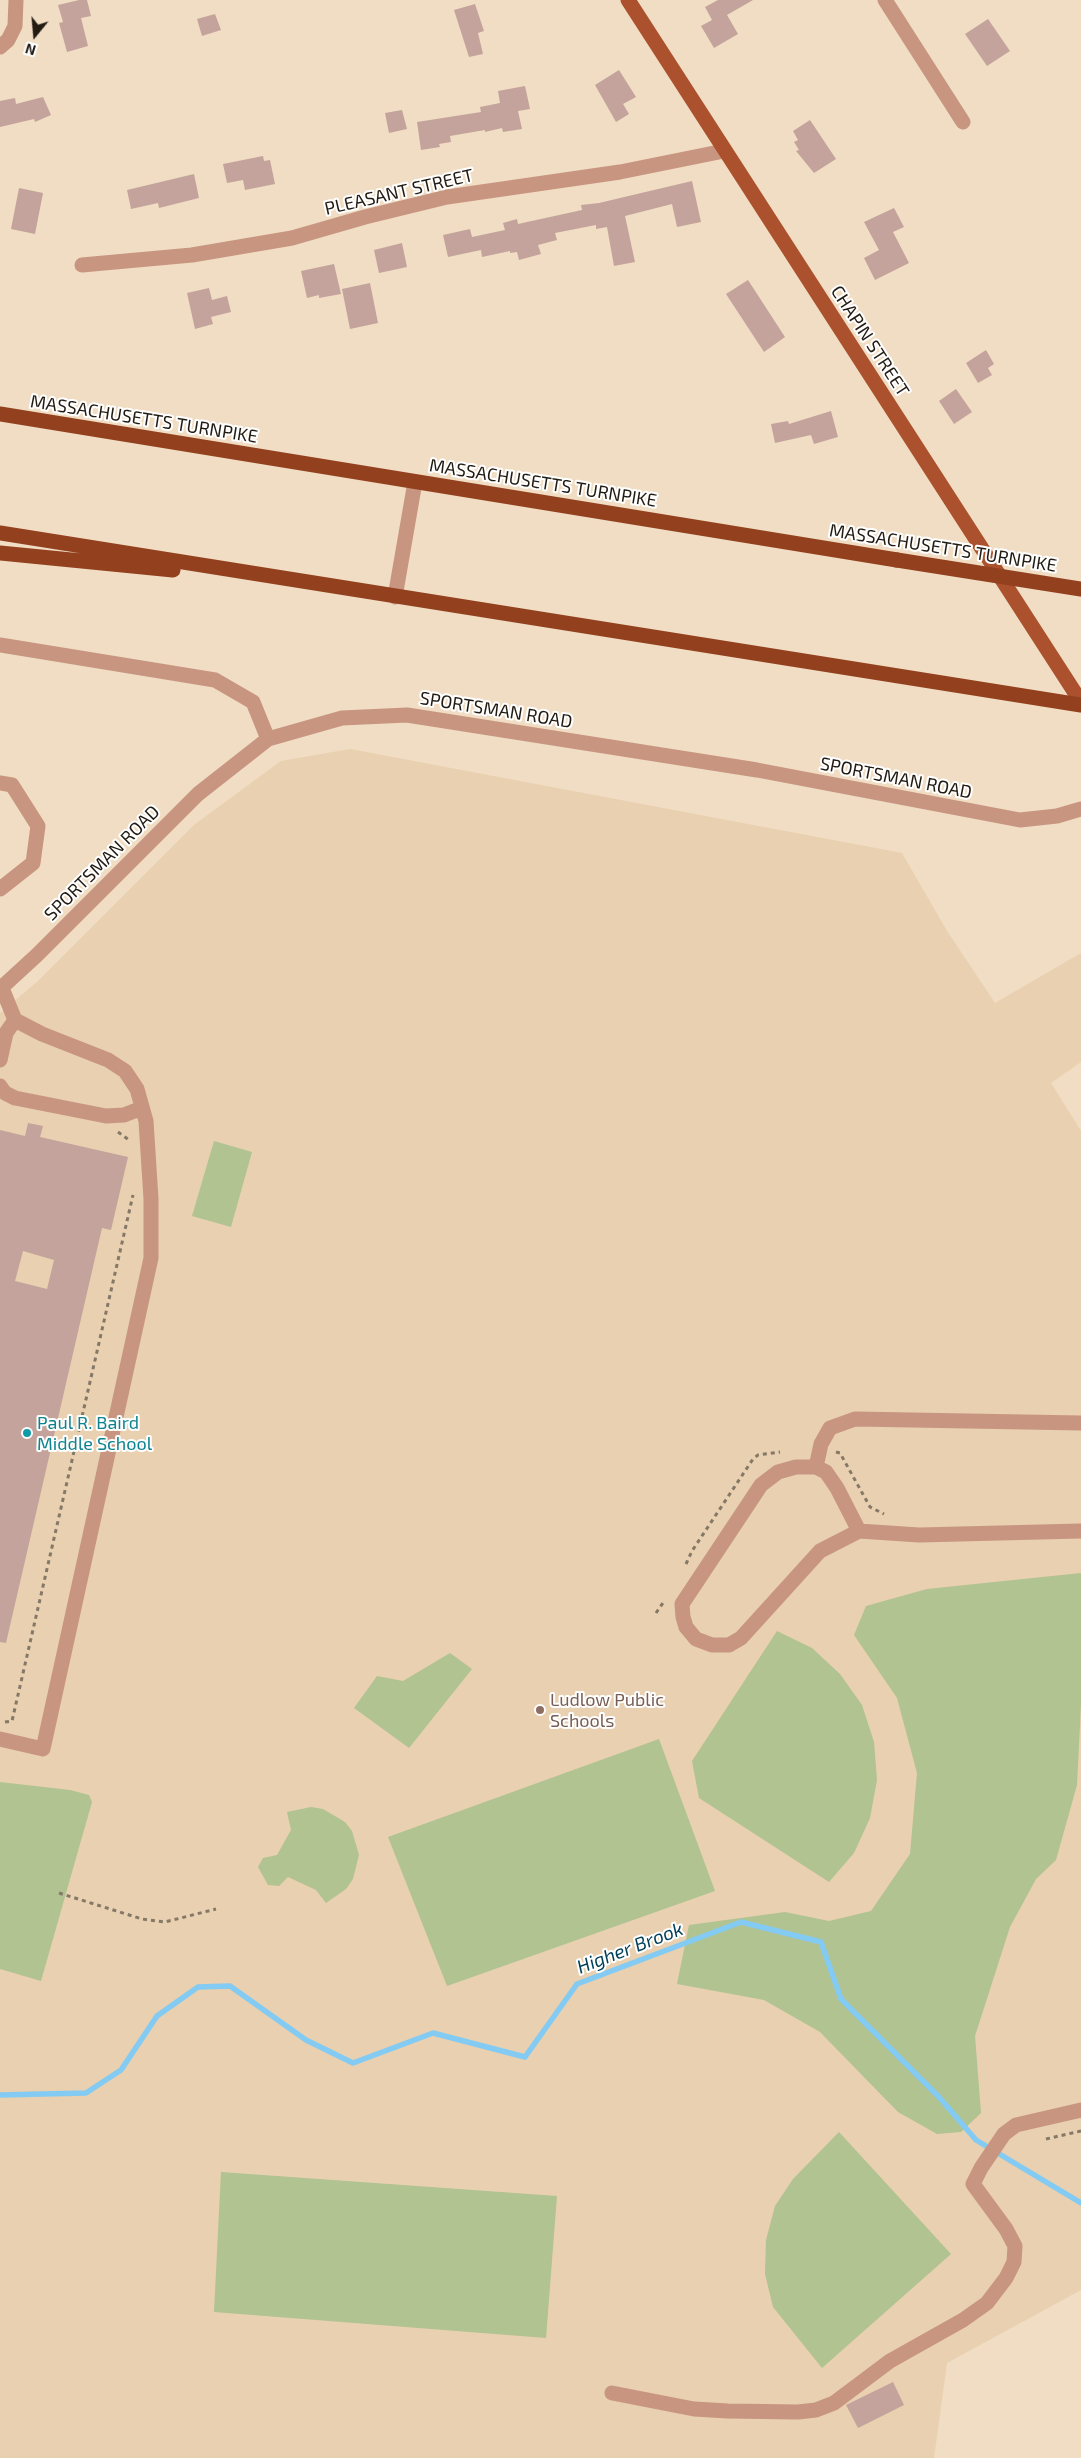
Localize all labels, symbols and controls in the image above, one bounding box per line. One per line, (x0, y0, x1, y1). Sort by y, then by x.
north arrow (10, 10, 60, 60)
text: N (23, 40, 38, 59)
street label: PLEASANT STREET (323, 164, 475, 220)
street label: CHAPIN STREET (826, 282, 914, 400)
street label: MASSACHUSETTS TURNPIKE (29, 390, 259, 448)
street label: MASSACHUSETTS TURNPIKE (428, 454, 658, 512)
street label: MASSACHUSETTS TURNPIKE (828, 519, 1058, 577)
street label: SPORTSMAN ROAD (418, 687, 574, 733)
street label: SPORTSMAN ROAD (818, 753, 974, 803)
street label: SPORTSMAN ROAD (40, 801, 164, 925)
place label: Paul R. Baird Middle School (37, 1412, 152, 1455)
marker: Paul R. Baird Middle School (21, 1427, 33, 1439)
place label: Ludlow Public Schools (550, 1689, 664, 1732)
marker: Ludlow Public Schools (534, 1704, 546, 1716)
water label: Higher Brook (574, 1917, 686, 1979)

